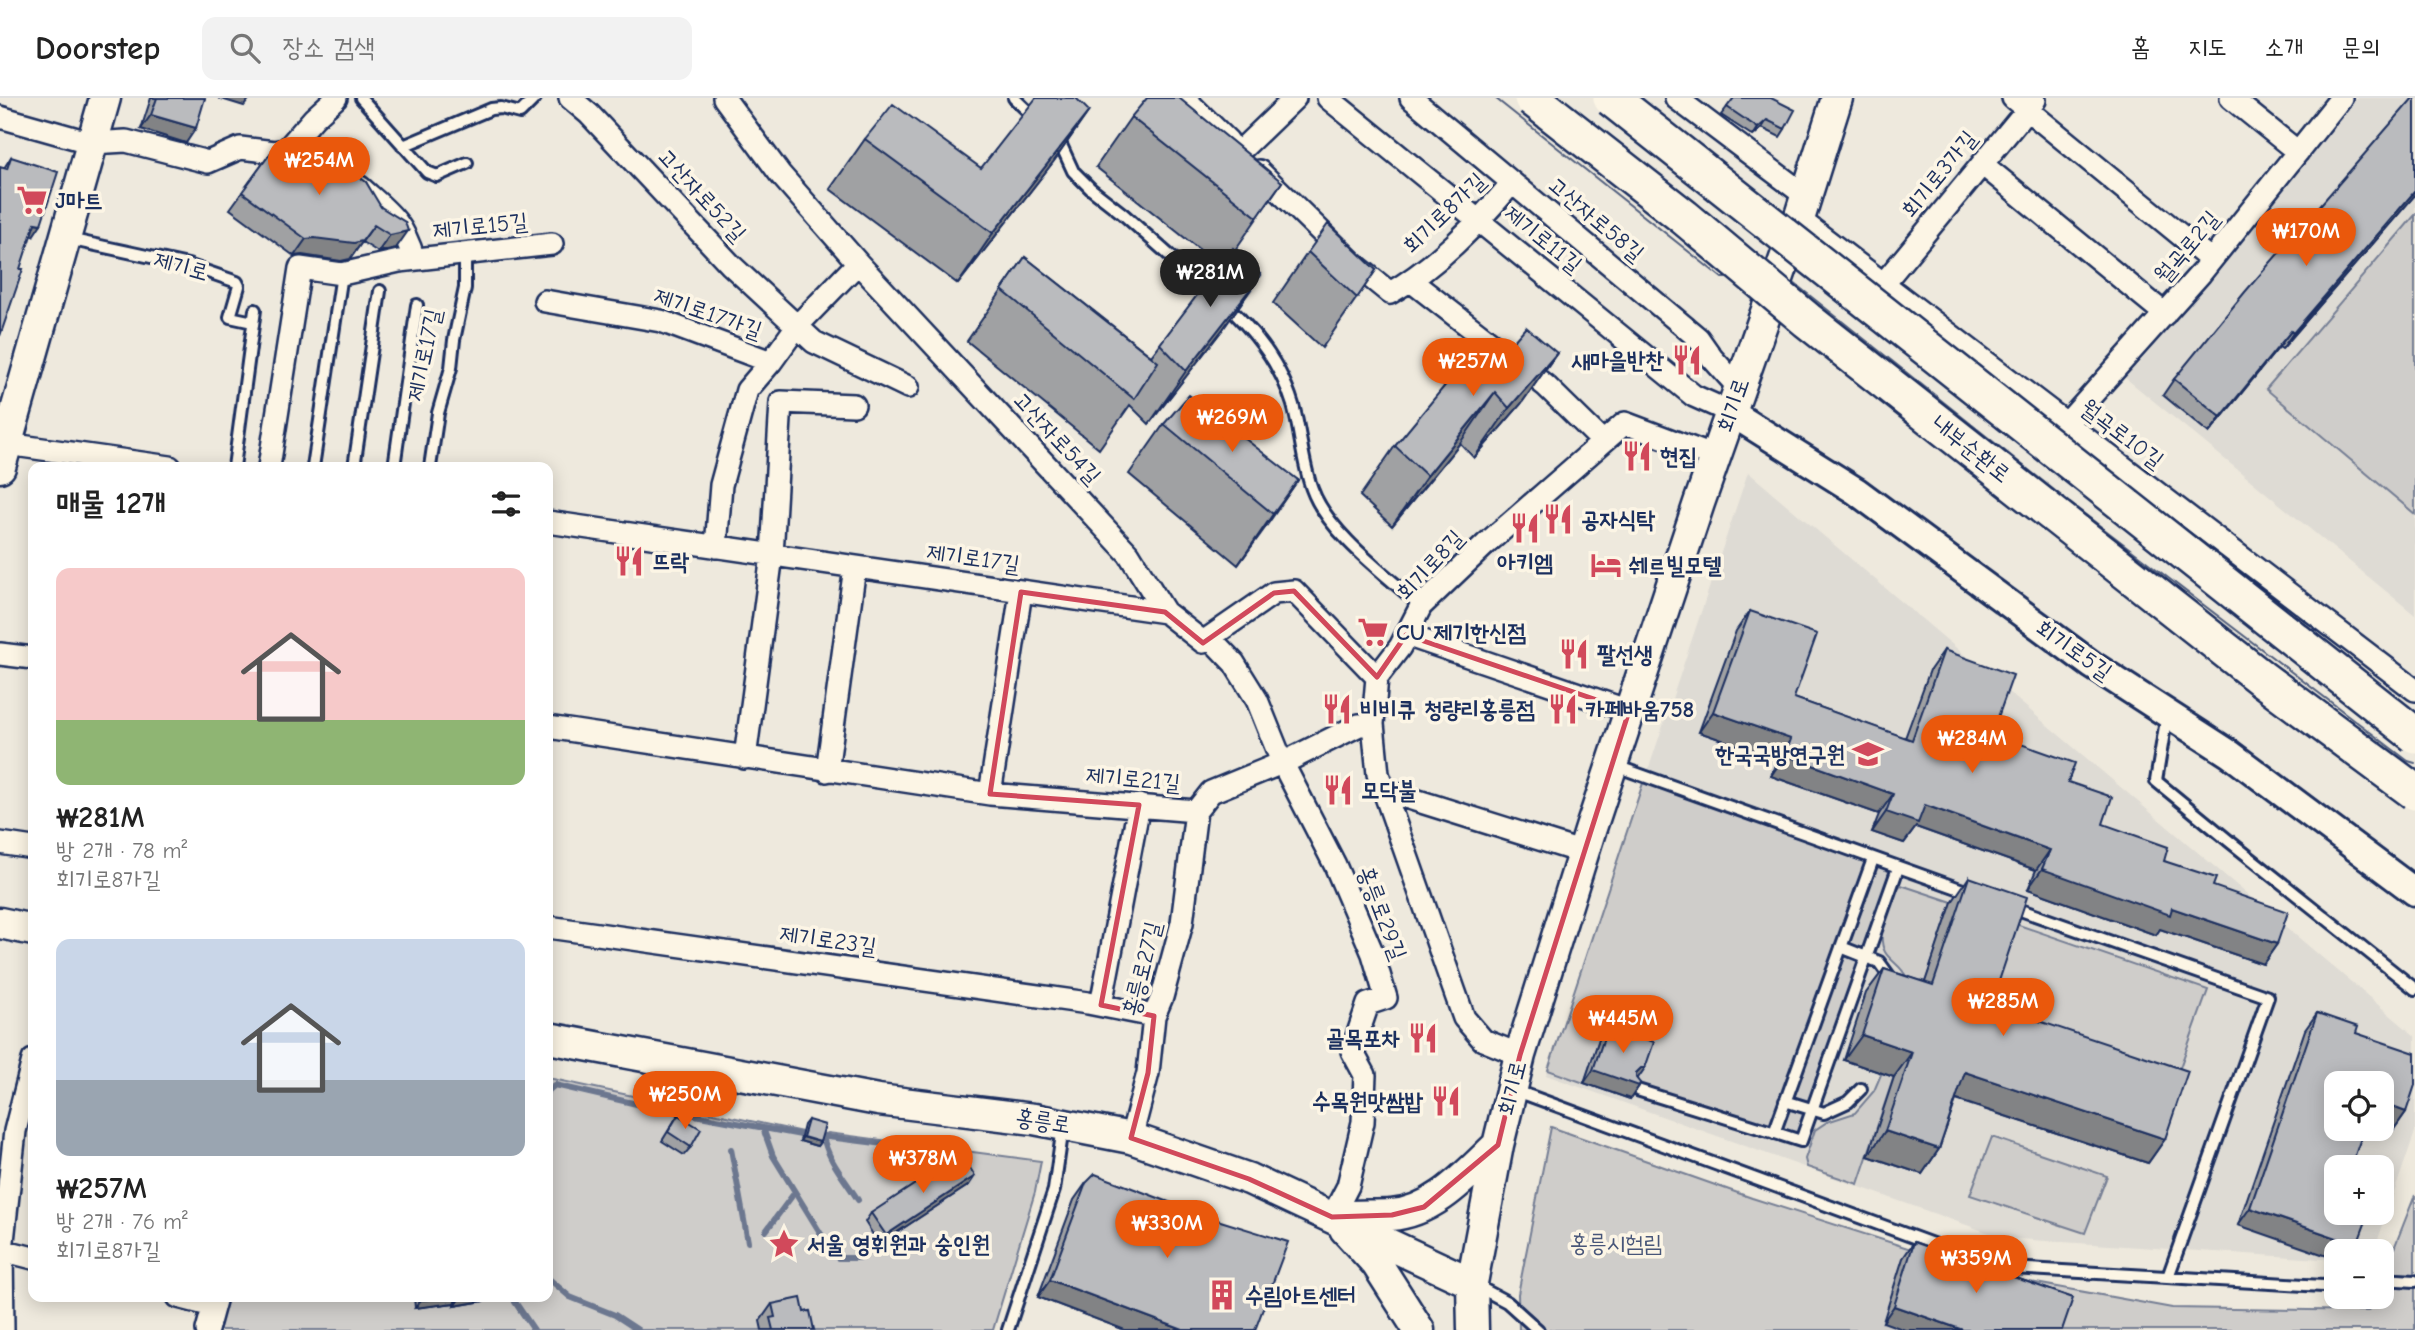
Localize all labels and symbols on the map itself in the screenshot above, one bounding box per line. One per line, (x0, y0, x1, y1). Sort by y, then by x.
street label: 회기로3가길 (1896, 125, 1982, 223)
pin: ₩254M (270, 138, 368, 197)
street label: 고산자로52길 (652, 143, 752, 247)
street label: 회기로8가길 (1397, 167, 1491, 259)
street label: 고산자로58길 (1543, 171, 1649, 267)
supermarket icon: J마트 (15, 183, 49, 217)
place label: J마트 (55, 187, 103, 214)
street label: 제기로11길 (1499, 199, 1587, 279)
street label: 월곡로2길 (2149, 205, 2225, 289)
street label: 제기로15길 (431, 208, 529, 244)
pin: ₩170M (2257, 208, 2355, 268)
street label: 제기로 (151, 246, 211, 286)
pin: ₩281M (1161, 250, 1259, 309)
street label: 제기로17가길 (650, 282, 766, 344)
street label: 제기로17길 (401, 306, 447, 404)
pin: ₩257M (1424, 338, 1522, 398)
restaurant icon: 새마을반찬 (1670, 343, 1704, 377)
place label: 새마을반찬 (1570, 347, 1664, 374)
street label: 회기로 (1711, 374, 1755, 436)
street label: 고산자로54길 (1008, 386, 1106, 490)
pin: ₩269M (1183, 394, 1281, 454)
street label: 월곡로10길 (2075, 394, 2169, 474)
street label: 내부순환로 (1926, 410, 2016, 488)
restaurant icon: 현집 (1620, 439, 1654, 473)
place label: 현집 (1660, 443, 1697, 470)
restaurant icon: 공자식탁 (1541, 502, 1575, 536)
place label: 공자식탁 (1581, 506, 1656, 533)
restaurant icon: 아키엠 (1508, 511, 1542, 545)
street label: 회기로8길 (1391, 524, 1469, 606)
street label: 제기로17길 (925, 538, 1021, 578)
restaurant icon: 뜨락 (612, 544, 646, 578)
place label: 뜨락 (652, 548, 690, 575)
hotel icon: 쉐르빌모텔 (1589, 548, 1623, 582)
place label: 아키엠 (1497, 549, 1553, 576)
place label: 쉐르빌모텔 (1628, 552, 1722, 579)
street label: 회기로5길 (2031, 614, 2117, 686)
supermarket icon: CU 제기한신점 (1356, 615, 1390, 649)
place label: CU 제기한신점 (1396, 619, 1526, 646)
restaurant icon: 팔선생 (1557, 637, 1591, 671)
place label: 팔선생 (1597, 641, 1653, 668)
restaurant icon: 비비큐 청량리홍릉점 (1320, 692, 1354, 726)
restaurant icon: 카페바움758 (1546, 692, 1580, 726)
place label: 비비큐 청량리홍릉점 (1360, 696, 1535, 723)
place label: 카페바움758 (1585, 696, 1694, 723)
pin: ₩284M (1923, 716, 2021, 775)
school or university icon: 한국국방연구원 (1851, 737, 1885, 771)
place label: 한국국방연구원 (1714, 741, 1845, 768)
street label: 제기로21길 (1084, 761, 1182, 797)
restaurant icon: 모닥불 (1321, 773, 1355, 807)
place label: 모닥불 (1361, 777, 1417, 804)
street label: 홍릉로29길 (1352, 862, 1412, 964)
street label: 홍릉로27길 (1117, 919, 1167, 1019)
street label: 제기로23길 (778, 920, 878, 960)
pin: ₩285M (1954, 978, 2052, 1038)
pin: ₩445M (1574, 996, 1672, 1055)
restaurant icon: 골목포차 (1406, 1021, 1440, 1055)
place label: 골목포차 (1326, 1025, 1400, 1052)
street label: 회기로 (1492, 1058, 1532, 1118)
pin: ₩250M (636, 1072, 734, 1131)
restaurant icon: 수목원맛쌈밥 (1429, 1084, 1463, 1118)
place label: 수목원맛쌈밥 (1312, 1088, 1423, 1115)
street label: 홍릉로 (1013, 1103, 1073, 1139)
pin: ₩378M (874, 1136, 972, 1195)
pin: ₩330M (1118, 1200, 1216, 1260)
place icon: 서울 영휘원과 숭인원 (767, 1227, 801, 1261)
park label: 홍릉시험림 (1570, 1230, 1662, 1257)
place label: 서울 영휘원과 숭인원 (807, 1231, 990, 1258)
pin: ₩359M (1927, 1236, 2025, 1295)
building icon: 수림아트센터 (1205, 1278, 1239, 1312)
place label: 수림아트센터 (1245, 1282, 1356, 1309)

